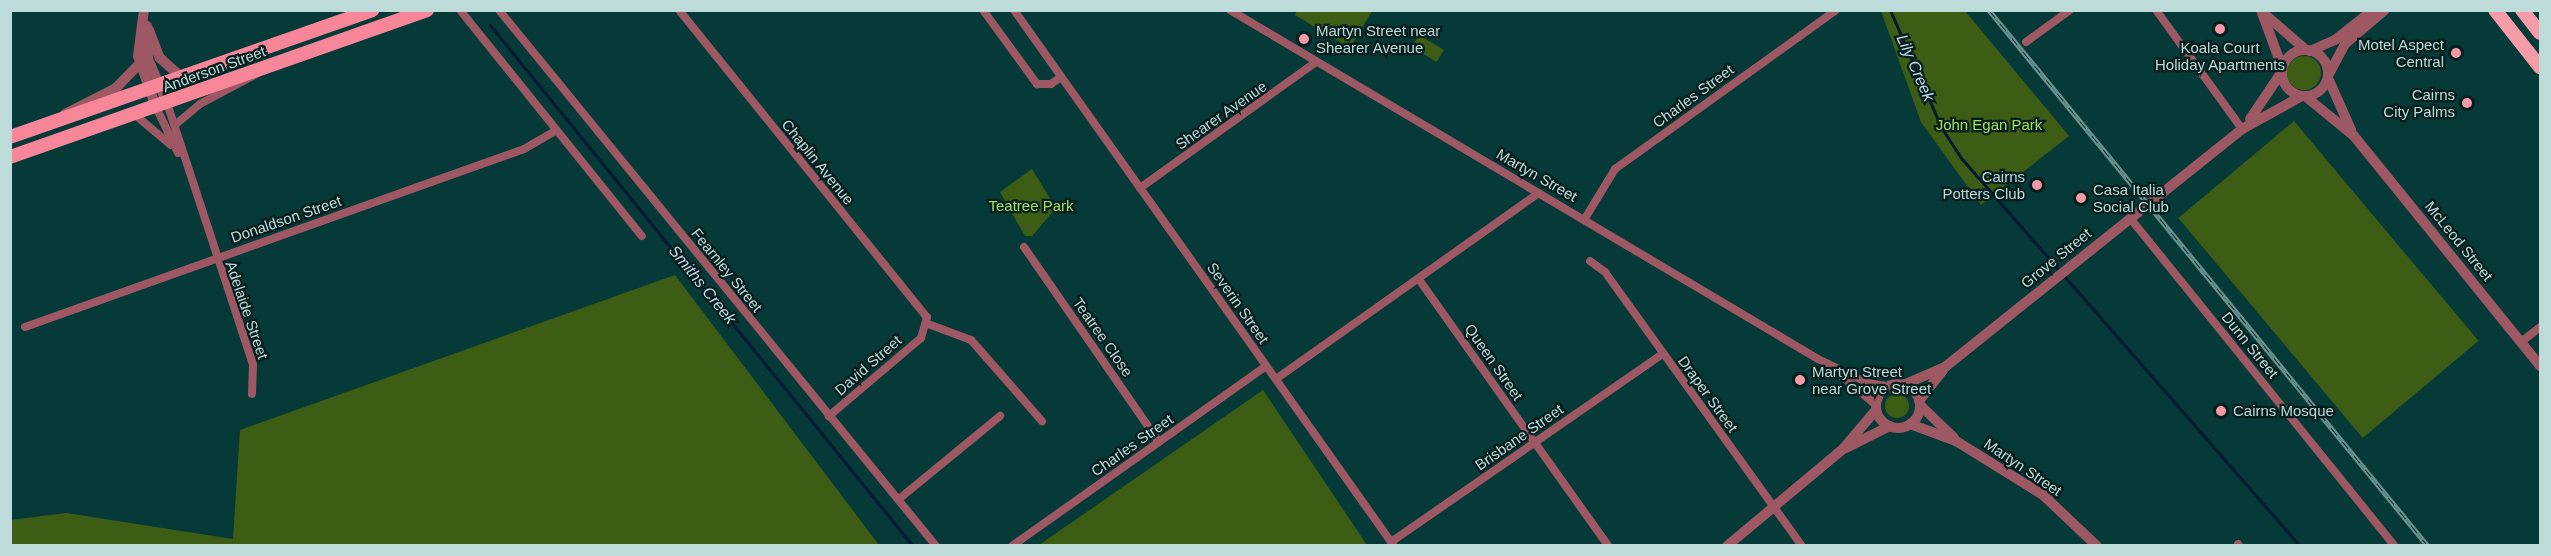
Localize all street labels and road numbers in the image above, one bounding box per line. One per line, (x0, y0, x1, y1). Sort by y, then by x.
street label: Anderson Street (160, 42, 268, 96)
street label: Charles Street (1649, 61, 1737, 131)
street label: Shearer Avenue (1172, 77, 1270, 153)
street label: Chaplin Avenue (778, 115, 858, 209)
street label: Martyn Street (1494, 145, 1580, 205)
street label: Donaldson Street (228, 192, 344, 246)
street label: McLeod Street (2421, 197, 2497, 285)
street label: Fearnley Street (688, 224, 766, 316)
street label: Grove Street (2017, 224, 2095, 292)
street label: Adelaide Street (222, 259, 272, 361)
street label: Severin Street (1203, 259, 1273, 347)
street label: Teatree Close (1069, 294, 1137, 380)
street label: Dunn Street (2218, 308, 2282, 382)
street label: Queen Street (1461, 320, 1527, 404)
street label: David Street (831, 331, 905, 399)
street label: Draper Street (1674, 352, 1742, 436)
street label: Brisbane Street (1471, 400, 1567, 474)
street label: Charles Street (1088, 410, 1176, 480)
street label: Martyn Street (1981, 434, 2065, 500)

